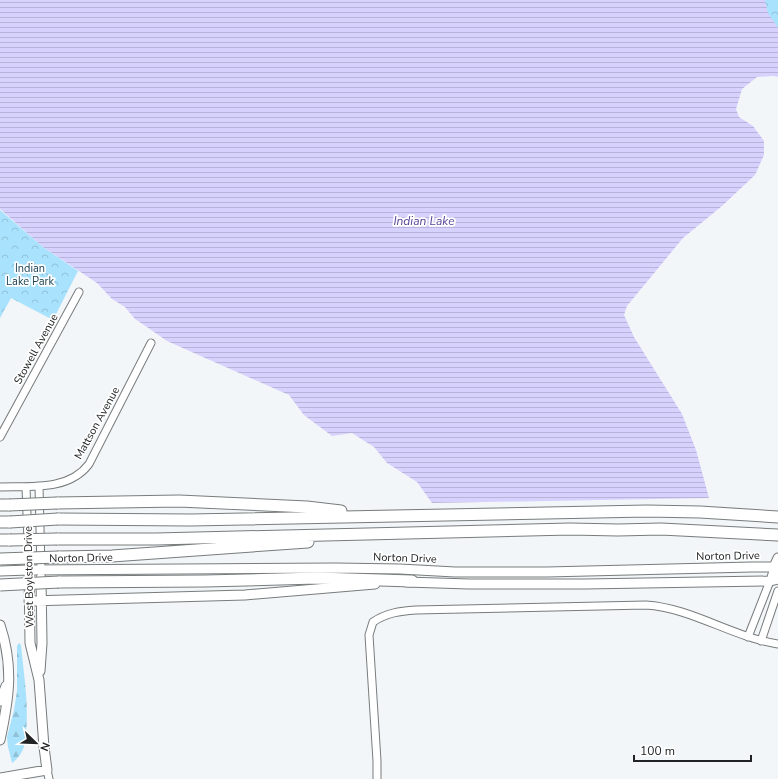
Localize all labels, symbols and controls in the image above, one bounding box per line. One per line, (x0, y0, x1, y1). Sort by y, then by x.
water label: Indian Lake (393, 213, 455, 229)
park label: Indian Lake Park (6, 261, 54, 289)
street label: Stowell Avenue (10, 311, 62, 387)
street label: Mattson Avenue (71, 384, 123, 462)
street label: West Boylston Drive (21, 526, 37, 628)
street label: Norton Drive (696, 548, 760, 564)
street label: Norton Drive (373, 549, 437, 567)
street label: Norton Drive (49, 550, 113, 566)
north arrow (16, 723, 56, 763)
scale bar (634, 737, 751, 763)
text: N (36, 740, 53, 753)
text: 100 m (640, 743, 675, 759)

